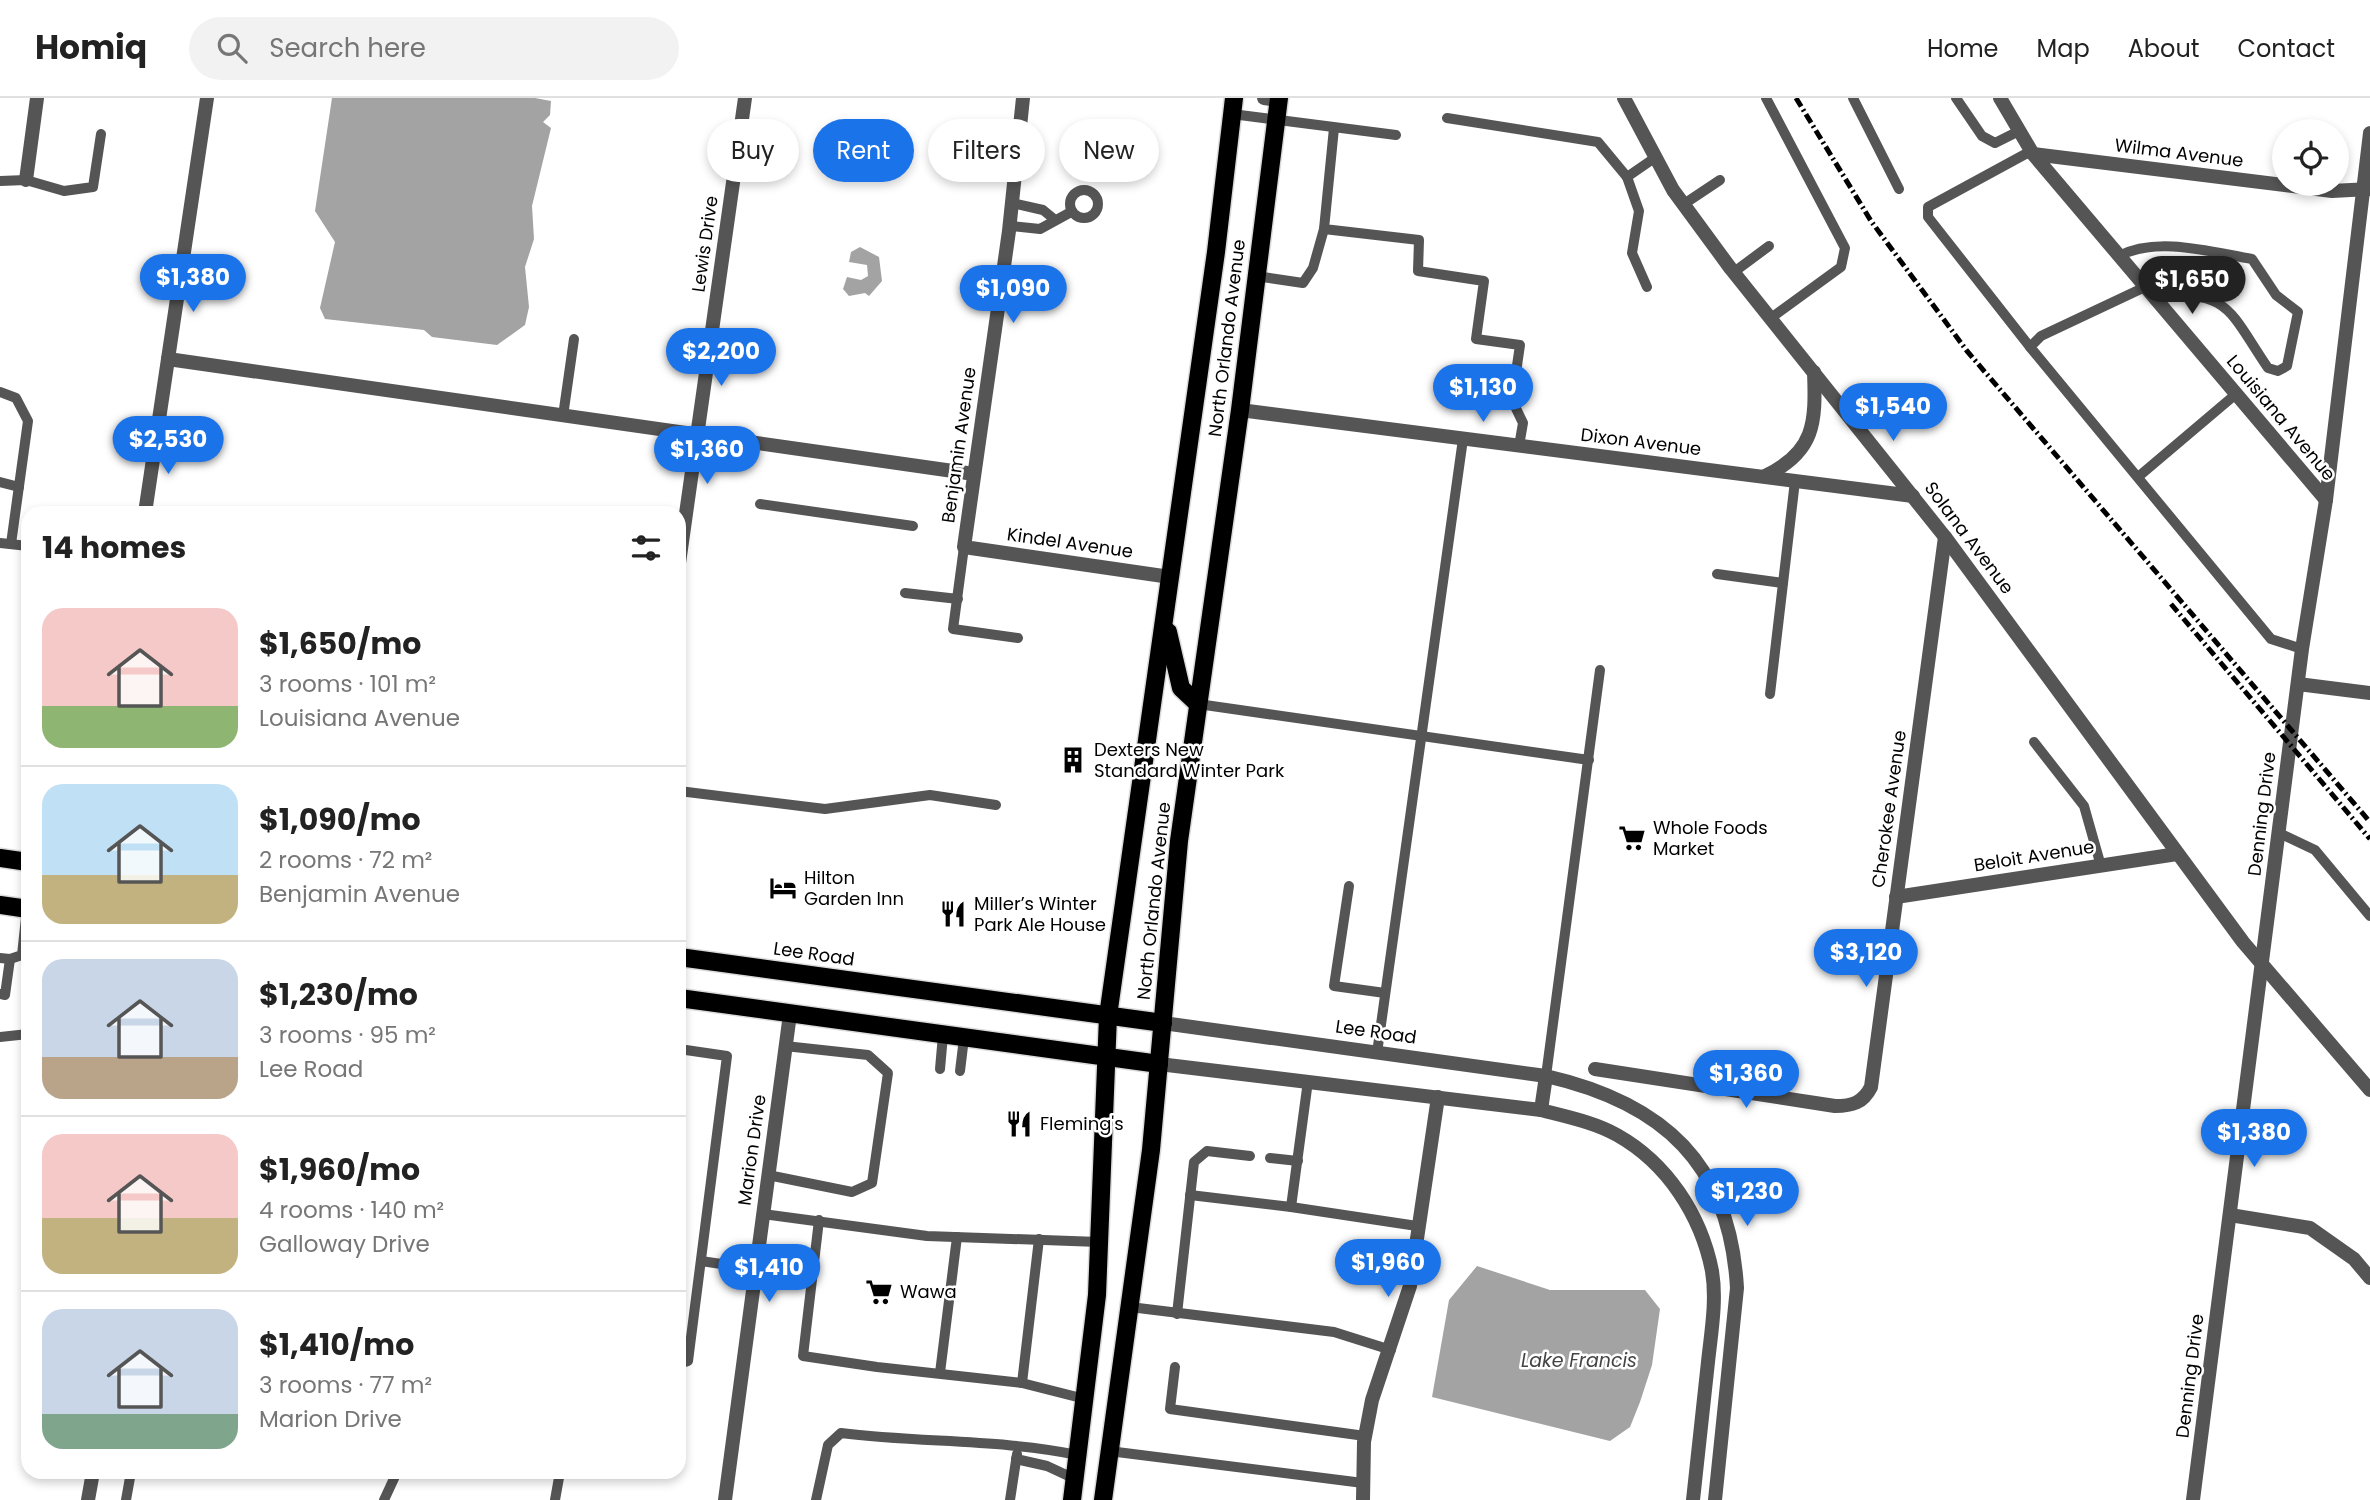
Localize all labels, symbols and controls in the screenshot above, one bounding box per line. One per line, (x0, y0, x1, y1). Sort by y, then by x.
search box (189, 17, 679, 80)
text: Homiq (35, 24, 147, 71)
icon: search (213, 29, 251, 67)
text: Search here (269, 30, 426, 66)
text: Home (1927, 32, 1999, 65)
text: Map (2037, 32, 2090, 65)
text: About (2128, 32, 2199, 65)
text: Contact (2237, 32, 2335, 65)
chip: Buy (707, 119, 799, 182)
chip: Rent (813, 119, 914, 182)
chip: Filters (928, 119, 1045, 182)
chip: New (1059, 119, 1159, 182)
map controls (2272, 119, 2349, 196)
button: locate (2272, 119, 2349, 196)
street label: Wilma Avenue (2113, 132, 2245, 173)
street label: Lewis Drive (685, 194, 724, 294)
street label: North Orlando Avenue (1202, 238, 1251, 438)
pin: $1,380 (136, 254, 250, 314)
pin: $1,650 (2135, 256, 2249, 316)
text: $1,380 (156, 261, 230, 293)
text: $1,650 (2155, 263, 2229, 295)
pin: $1,090 (956, 266, 1070, 325)
text: $1,090 (976, 272, 1050, 304)
pin: $2,200 (664, 328, 778, 388)
text: $2,200 (682, 335, 760, 367)
street label: Louisiana Avenue (2221, 349, 2342, 486)
pin: $1,130 (1426, 364, 1540, 424)
street label: Benjamin Avenue (935, 365, 982, 525)
text: $1,130 (1449, 371, 1517, 403)
pin: $1,540 (1836, 384, 1950, 443)
text: $1,540 (1855, 390, 1931, 422)
pin: $2,530 (111, 416, 225, 476)
street label: Dixon Avenue (1579, 422, 1703, 461)
text: $2,530 (129, 423, 207, 455)
pin: $1,360 (650, 426, 764, 486)
text: $1,360 (670, 433, 744, 465)
street label: Solana Avenue (1919, 476, 2020, 599)
street label: Kindel Avenue (1006, 521, 1135, 564)
text: 14 homes (42, 526, 186, 569)
icon: filters (627, 529, 665, 567)
text: $1,650/mo (259, 622, 421, 665)
icon: home (98, 636, 182, 720)
text: 3 rooms · 101 m² (259, 668, 436, 700)
text: Louisiana Avenue (259, 702, 460, 734)
street label: Cherokee Avenue (1865, 729, 1912, 889)
place label: Dexters New Standard Winter Park (1094, 737, 1285, 783)
building icon: Dexters New Standard Winter Park (1058, 745, 1088, 775)
street label: Denning Drive (2241, 750, 2282, 877)
text: $1,090/mo (259, 798, 421, 841)
street label: North Orlando Avenue (1131, 801, 1176, 1001)
icon: home (98, 812, 182, 896)
place label: Whole Foods Market (1653, 815, 1768, 861)
supermarket icon: Whole Foods Market (1617, 823, 1647, 853)
street label: Beloit Avenue (1972, 834, 2096, 877)
text: 2 rooms · 72 m² (259, 844, 432, 876)
place label: Hilton Garden Inn (804, 865, 904, 911)
hotel icon: Hilton Garden Inn (768, 873, 798, 903)
text: Benjamin Avenue (259, 878, 460, 910)
place label: Miller’s Winter Park Ale House (974, 891, 1106, 937)
restaurant icon: Miller’s Winter Park Ale House (938, 899, 968, 929)
pin: $3,120 (1809, 930, 1923, 989)
street label: Lee Road (772, 935, 856, 972)
text: $3,120 (1830, 936, 1902, 968)
text: $1,230/mo (259, 973, 418, 1016)
icon: home (98, 987, 182, 1071)
street label: Lee Road (1334, 1013, 1418, 1050)
text: 3 rooms · 95 m² (259, 1019, 436, 1051)
pin: $1,360 (1689, 1051, 1803, 1110)
text: Lee Road (259, 1053, 363, 1085)
text: $1,360 (1709, 1057, 1783, 1089)
street label: Marion Drive (731, 1093, 772, 1207)
restaurant icon: Fleming's (1004, 1109, 1034, 1139)
pin: $1,380 (2197, 1110, 2311, 1169)
place label: Fleming's (1040, 1111, 1124, 1136)
text: $1,380 (2217, 1116, 2291, 1148)
text: $1,960/mo (259, 1148, 420, 1191)
icon: home (98, 1162, 182, 1246)
pin: $1,230 (1690, 1168, 1804, 1228)
text: $1,230 (1711, 1175, 1783, 1207)
text: 4 rooms · 140 m² (259, 1194, 444, 1226)
text: Galloway Drive (259, 1228, 430, 1260)
pin: $1,960 (1331, 1240, 1445, 1299)
pin: $1,410 (712, 1244, 826, 1304)
text: $1,960 (1351, 1246, 1425, 1278)
text: $1,410 (734, 1251, 804, 1283)
supermarket icon: Wawa (864, 1277, 894, 1307)
place label: Wawa (900, 1279, 957, 1304)
street label: Denning Drive (2169, 1312, 2210, 1439)
text: $1,410/mo (259, 1323, 414, 1366)
icon: home (98, 1337, 182, 1421)
water label: Lake Francis (1521, 1347, 1637, 1374)
text: 3 rooms · 77 m² (259, 1369, 432, 1401)
text: Marion Drive (259, 1403, 402, 1435)

